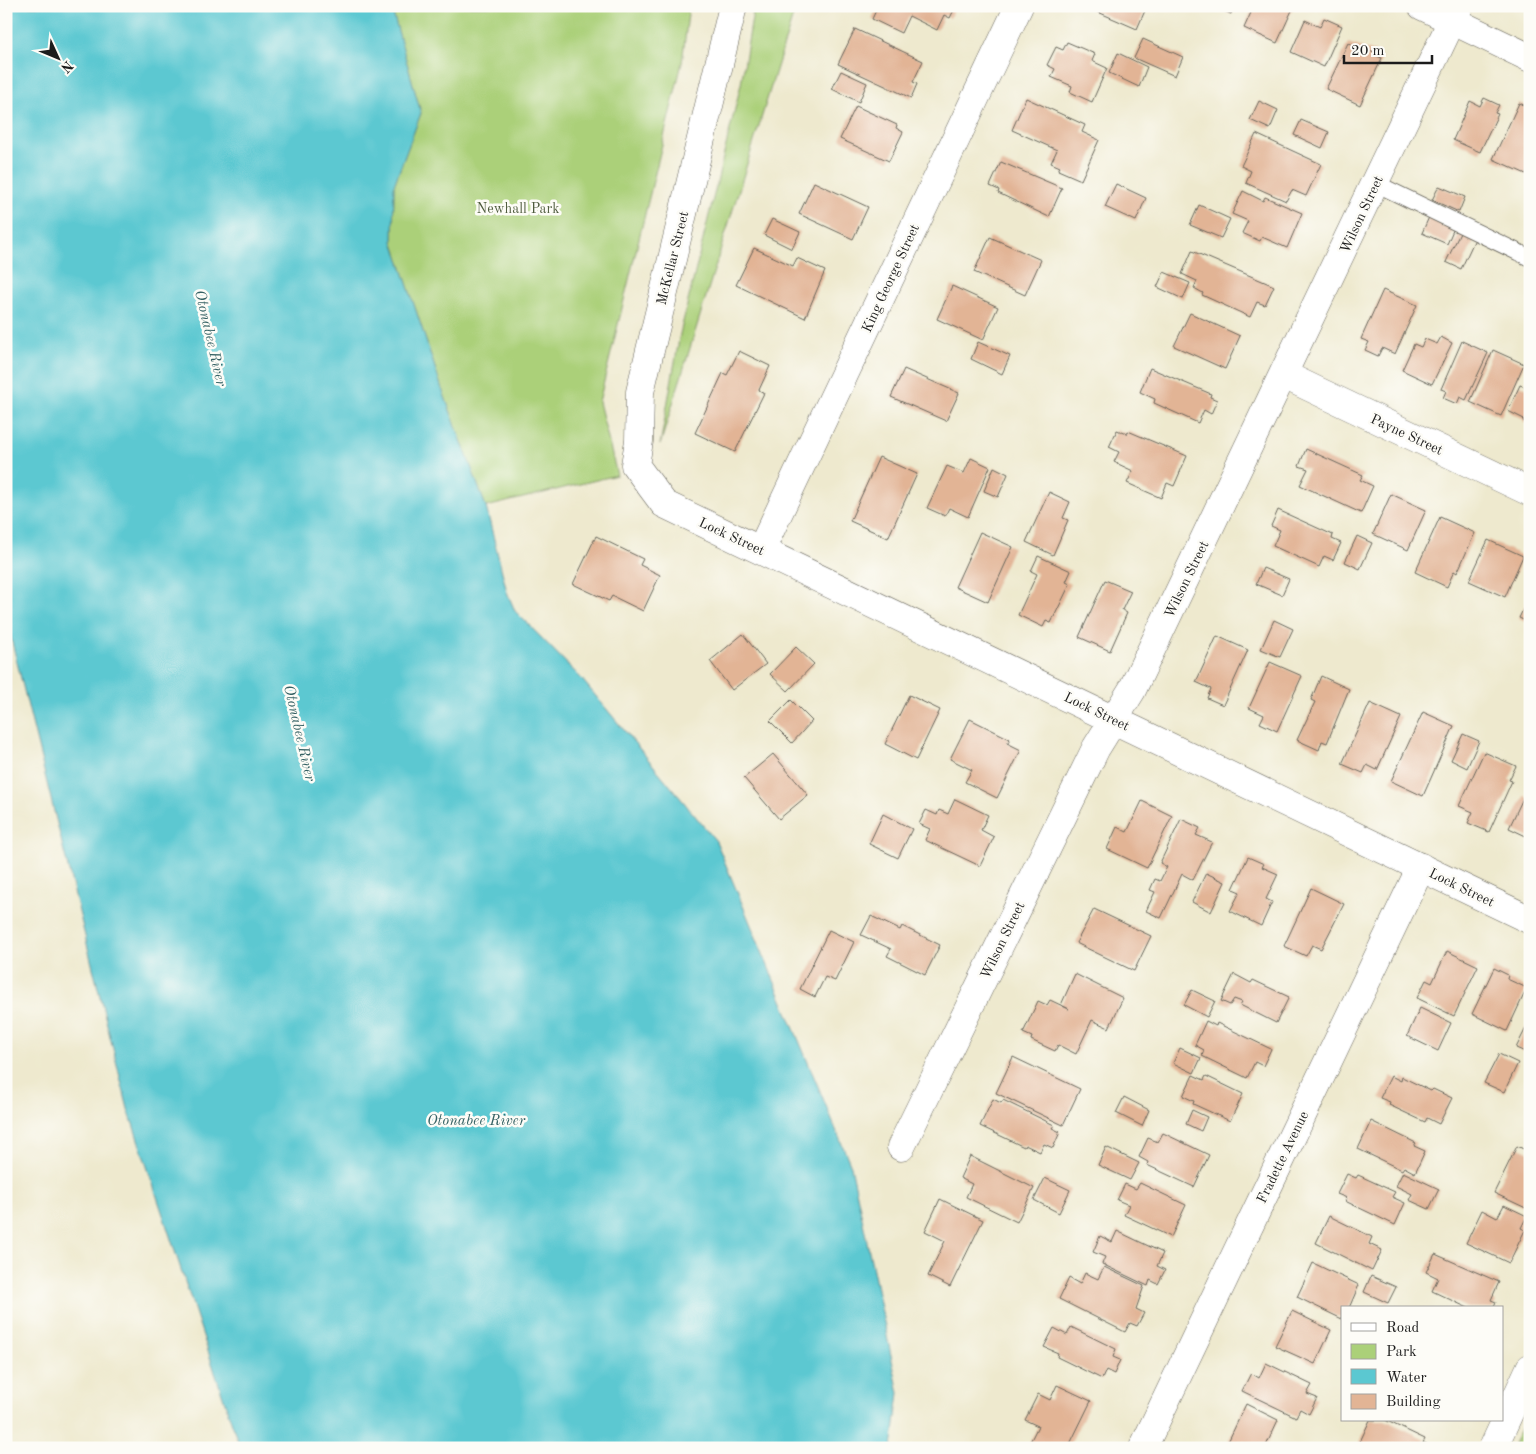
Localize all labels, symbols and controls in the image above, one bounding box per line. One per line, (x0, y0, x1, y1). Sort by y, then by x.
north arrow (32, 32, 82, 82)
scale bar (1344, 32, 1431, 64)
text: 20 m (1351, 44, 1385, 59)
text: N (58, 58, 75, 75)
street label: Wilson Street (1338, 174, 1386, 255)
park label: Newhall Park (477, 202, 559, 216)
street label: McKellar Street (655, 210, 691, 307)
street label: King George Street (860, 222, 922, 335)
water label: Otonabee River (191, 289, 228, 388)
street label: Payne Street (1368, 412, 1445, 458)
street label: Lock Street (697, 516, 767, 558)
street label: Wilson Street (1162, 539, 1212, 620)
water label: Otonabee River (280, 684, 317, 783)
street label: Lock Street (1062, 690, 1132, 734)
street label: Lock Street (1427, 866, 1497, 910)
street label: Wilson Street (978, 900, 1028, 981)
street label: Fradette Avenue (1255, 1109, 1311, 1206)
water label: Otonabee River (427, 1114, 526, 1129)
legend (1341, 1306, 1504, 1422)
text: Road (1386, 1321, 1420, 1336)
text: Park (1386, 1345, 1417, 1360)
text: Water (1386, 1371, 1427, 1386)
text: Building (1386, 1395, 1441, 1410)

